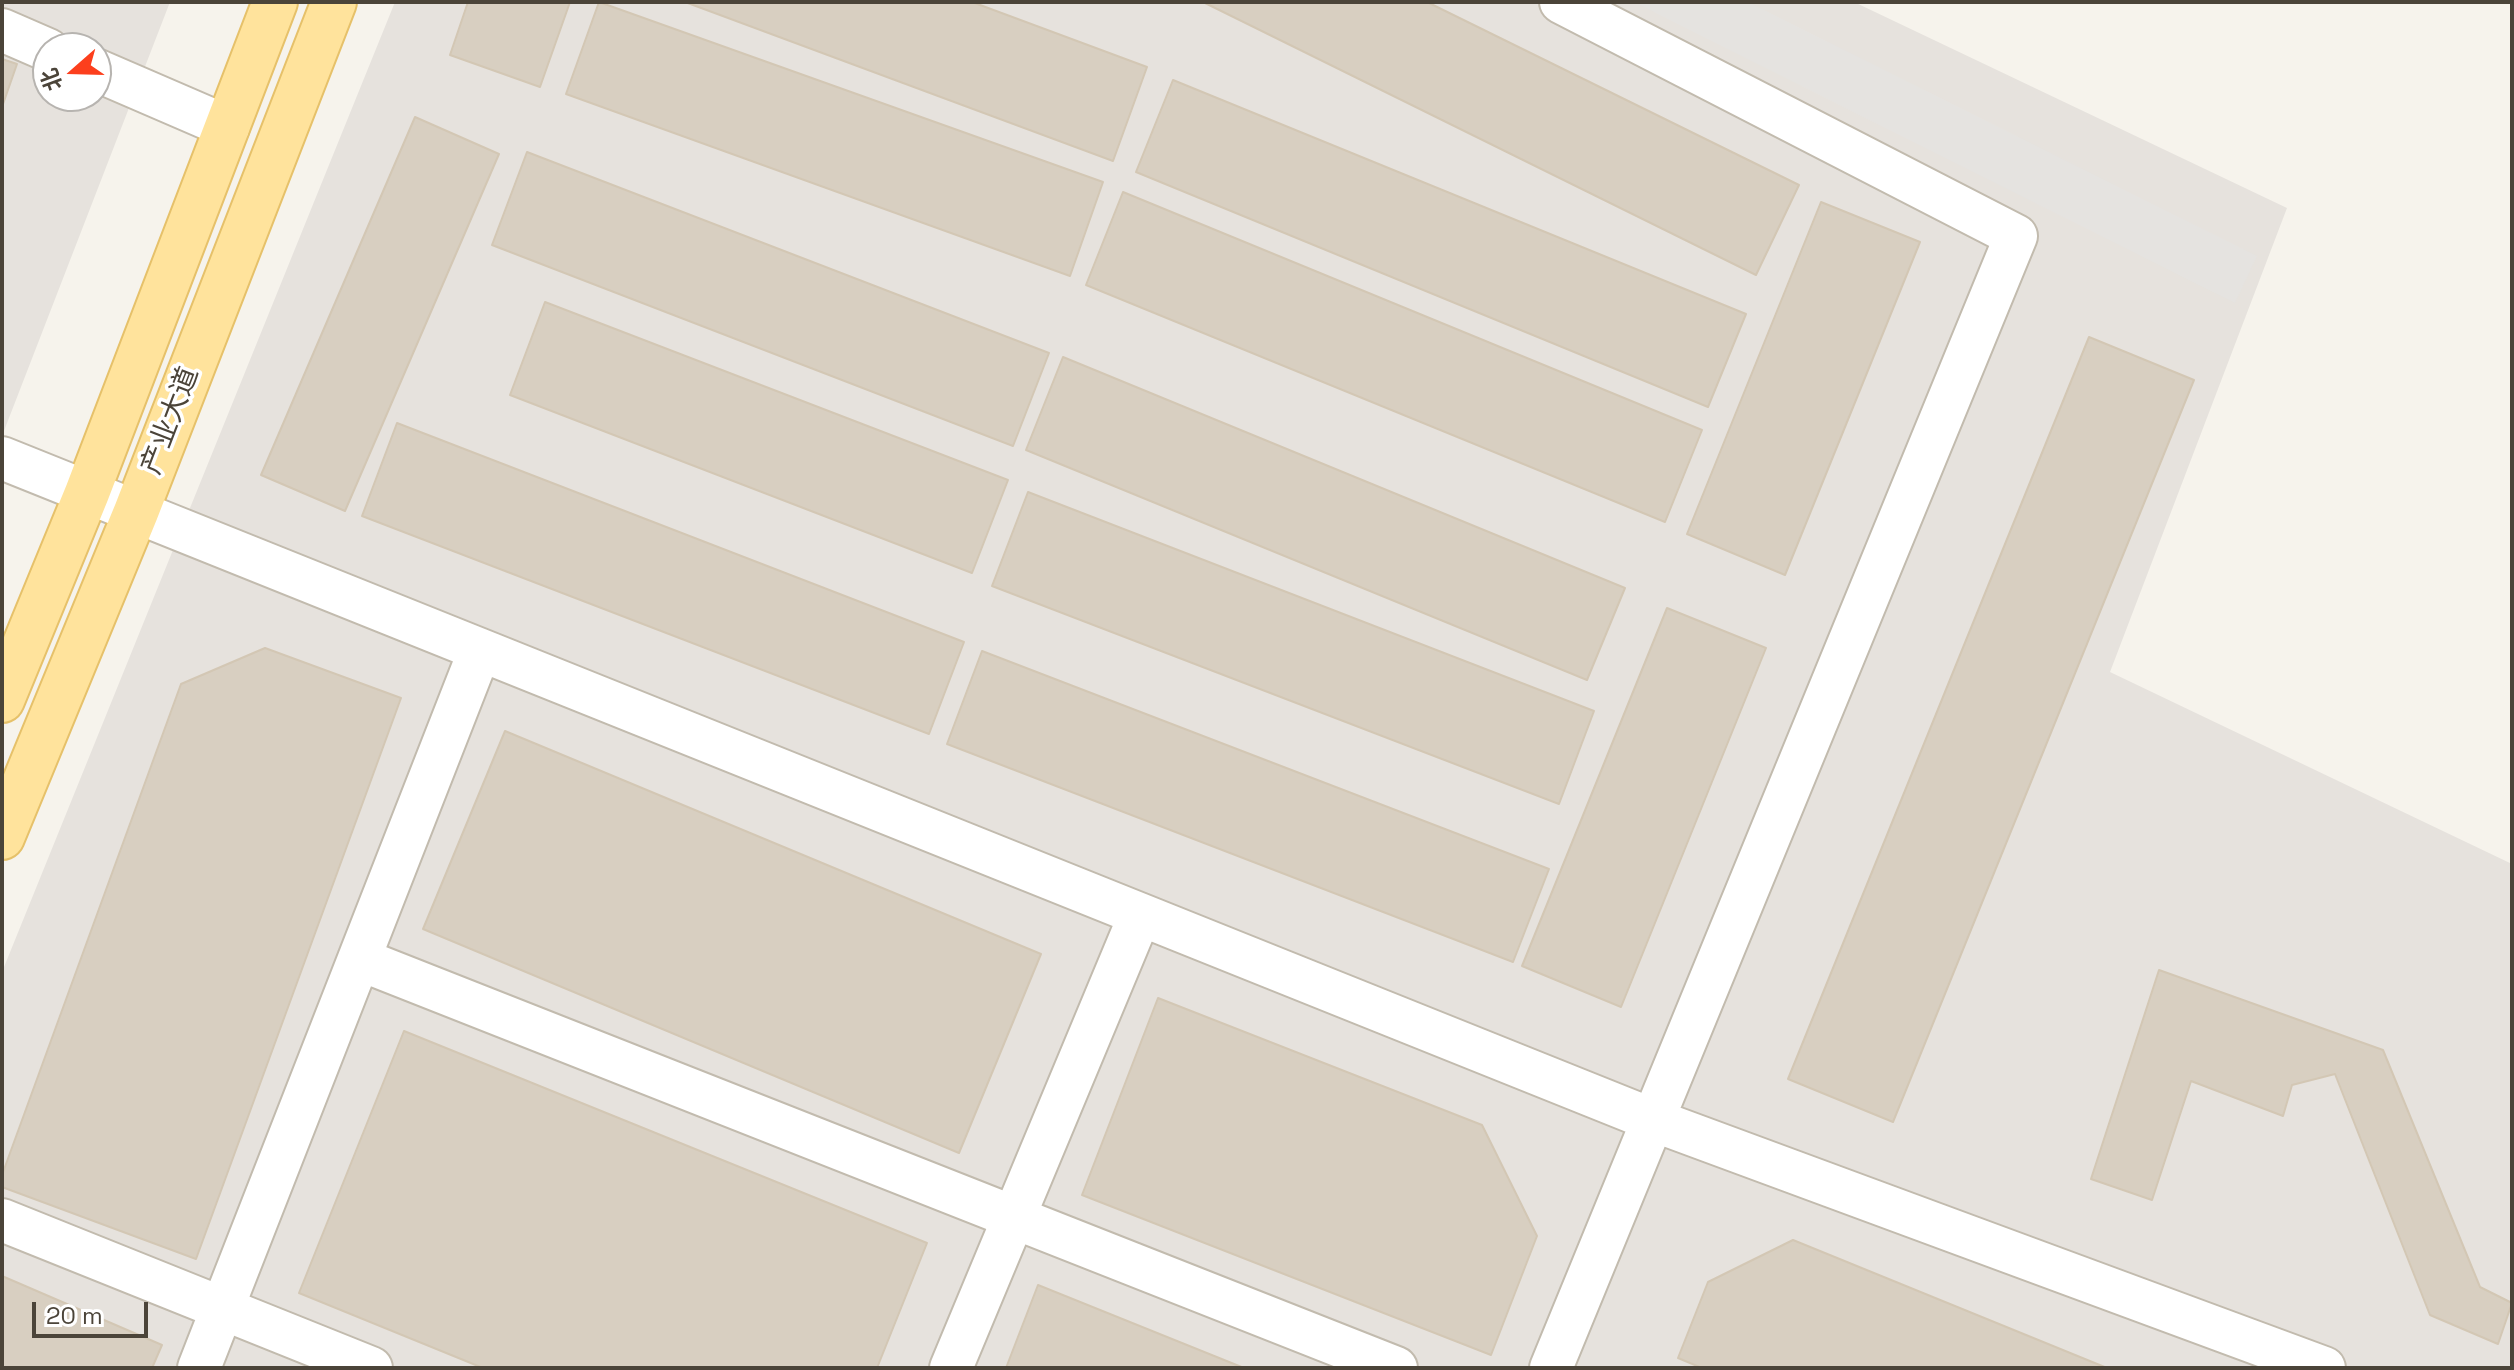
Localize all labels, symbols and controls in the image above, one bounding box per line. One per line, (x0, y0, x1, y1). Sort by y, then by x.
north arrow (32, 32, 112, 112)
text: 北 (34, 64, 68, 95)
street label: 产业大道 (135, 363, 207, 479)
scale bar (36, 1286, 152, 1336)
text: 20 m (46, 1300, 103, 1331)

